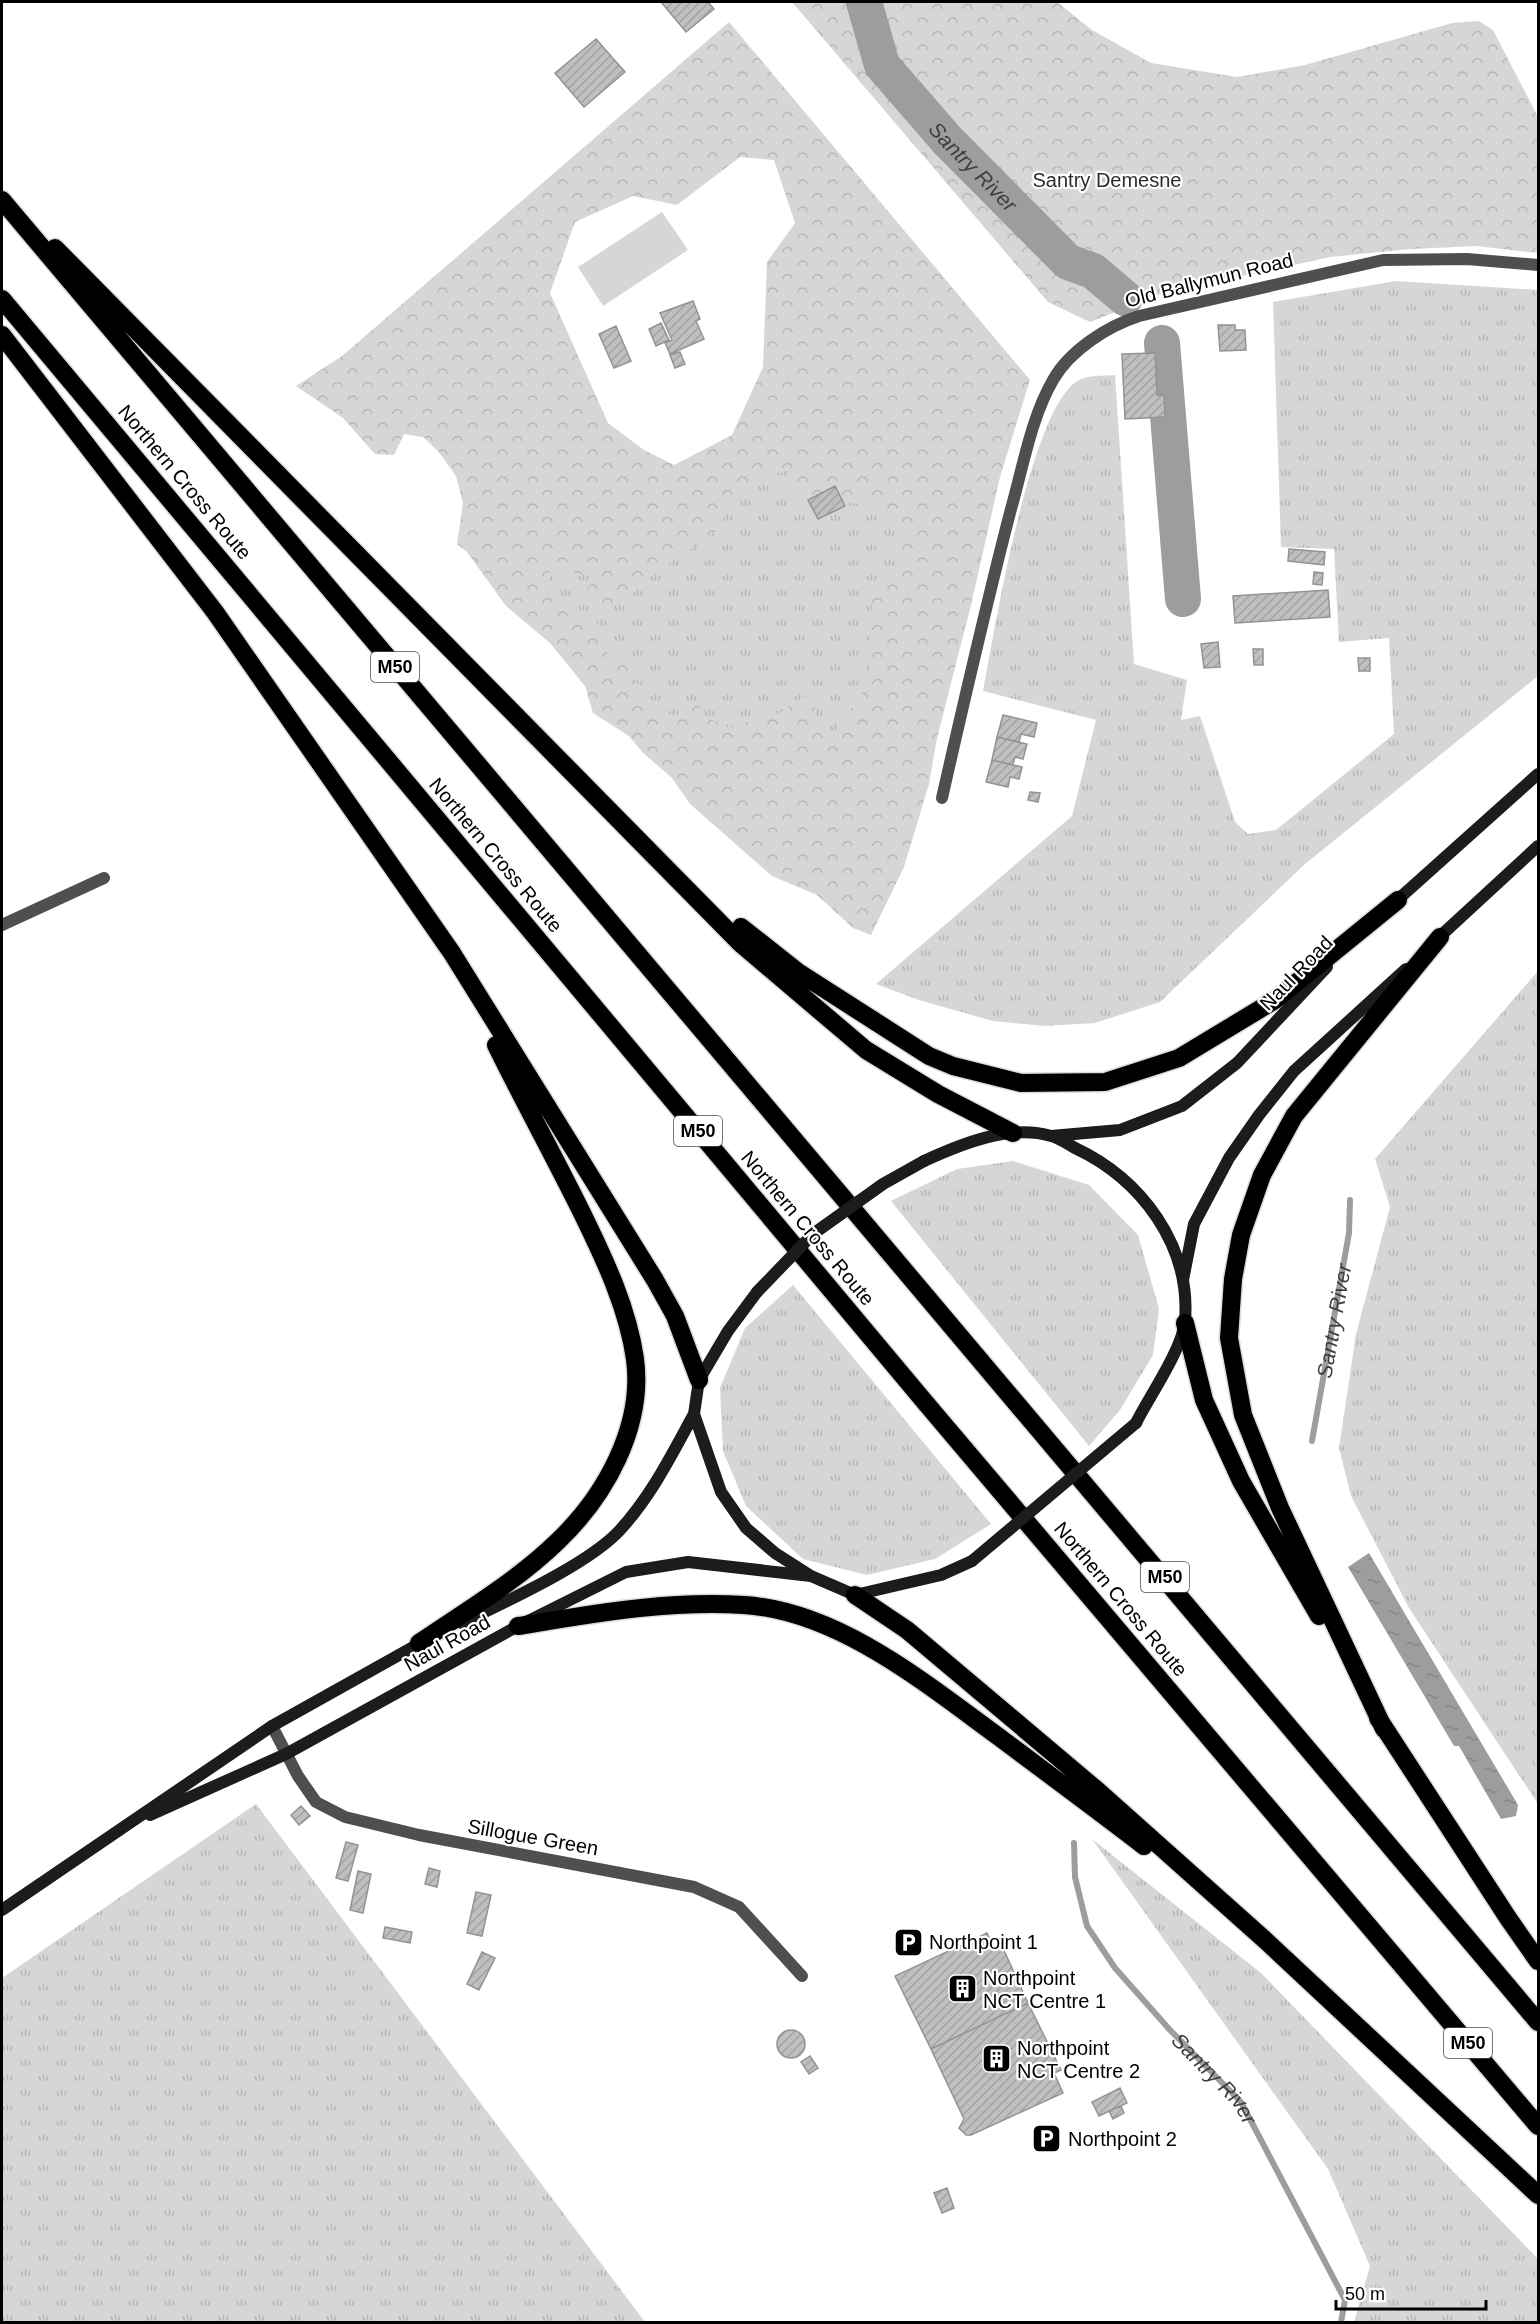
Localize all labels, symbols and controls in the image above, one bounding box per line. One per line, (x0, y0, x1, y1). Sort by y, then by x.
water label: Santry River (925, 117, 1023, 216)
park label: Santry Demesne (1033, 169, 1181, 191)
street label: Old Ballymun Road (1123, 248, 1295, 312)
street label: Northern Cross Route (114, 400, 256, 564)
road number: M50 (371, 652, 419, 682)
street label: Northern Cross Route (425, 773, 567, 937)
street label: Naul Road (1255, 931, 1337, 1015)
road number: M50 (674, 1116, 722, 1146)
street label: Northern Cross Route (737, 1146, 879, 1310)
water label: Santry River (1312, 1261, 1355, 1380)
street label: Northern Cross Route (1050, 1517, 1192, 1681)
road number: M50 (1141, 1562, 1189, 1592)
street label: Naul Road (400, 1610, 494, 1676)
street label: Sillogue Green (466, 1815, 600, 1859)
parking icon: Northpoint 1 (892, 1926, 924, 1958)
place label: Northpoint 1 (929, 1931, 1038, 1953)
place label: Northpoint NCT Centre 1 (983, 1967, 1106, 2012)
building icon: Northpoint NCT Centre 1 (946, 1973, 978, 2005)
water label: Santry River (1168, 2028, 1262, 2128)
road number: M50 (1444, 2028, 1492, 2058)
place label: Northpoint NCT Centre 2 (1017, 2037, 1140, 2082)
building icon: Northpoint NCT Centre 2 (980, 2043, 1012, 2075)
parking icon: Northpoint 2 (1031, 2123, 1063, 2155)
place label: Northpoint 2 (1068, 2128, 1177, 2150)
scale bar (1336, 2273, 1486, 2311)
text: 50 m (1345, 2284, 1385, 2304)

